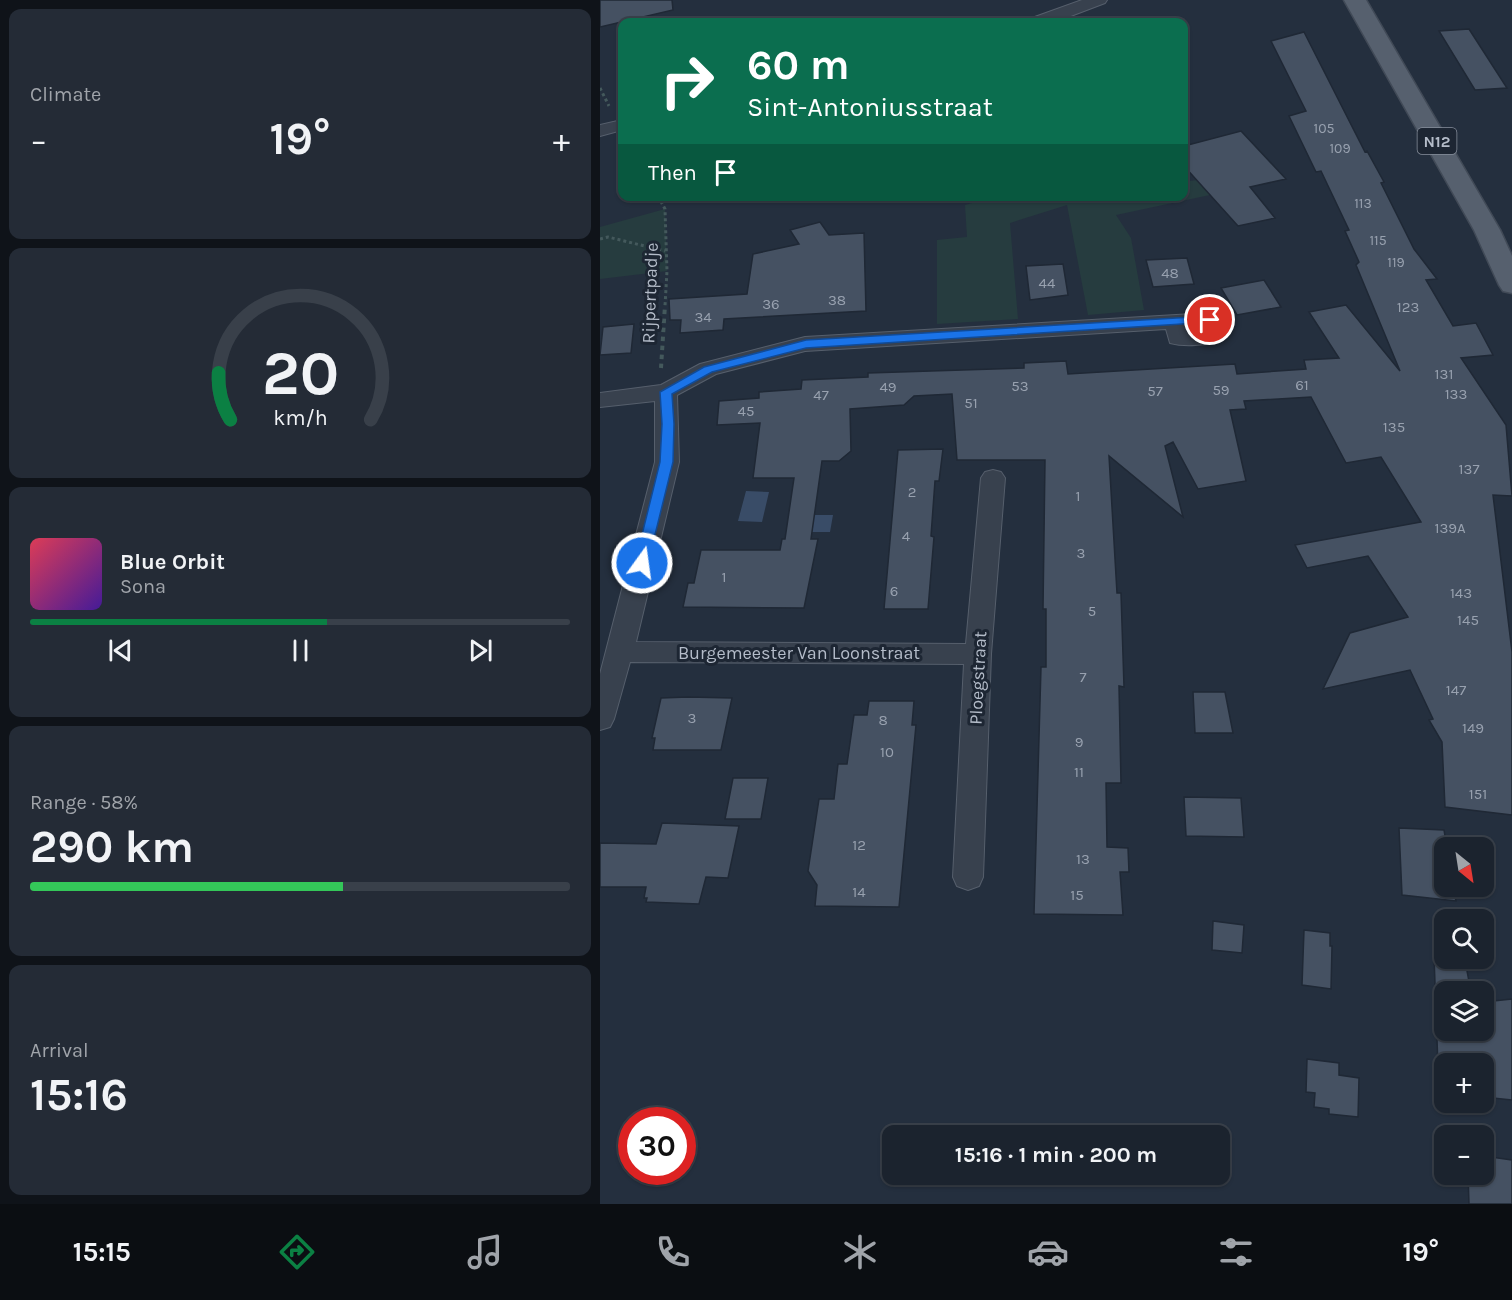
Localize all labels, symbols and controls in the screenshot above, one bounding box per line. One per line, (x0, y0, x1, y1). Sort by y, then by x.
text: 60 m (747, 40, 850, 90)
icon: right (648, 42, 726, 120)
text: Climate (30, 83, 101, 106)
text: Sint-Antoniusstraat (747, 91, 993, 123)
text: 19° (270, 113, 330, 165)
house number: 105 (1314, 120, 1335, 137)
text: − (30, 121, 47, 159)
text: + (553, 121, 570, 159)
road number: N12 (1418, 128, 1456, 154)
house number: 109 (1329, 140, 1351, 157)
icon: arrive (709, 156, 742, 189)
text: Then (648, 160, 697, 186)
house number: 113 (1354, 195, 1372, 212)
house number: 115 (1369, 232, 1387, 249)
street label: Rijpertpadje (637, 242, 663, 344)
house number: 119 (1387, 254, 1405, 271)
house number: 48 (1161, 264, 1179, 282)
house number: 44 (1039, 274, 1056, 292)
house number: 38 (828, 291, 846, 309)
pin (1184, 294, 1235, 345)
house number: 36 (762, 295, 780, 313)
house number: 123 (1397, 298, 1419, 316)
icon: arrive (1193, 303, 1226, 336)
house number: 34 (694, 308, 712, 326)
text: 20 (261, 337, 339, 410)
house number: 131 (1435, 365, 1453, 383)
house number: 61 (1295, 376, 1309, 394)
house number: 53 (1011, 377, 1029, 395)
house number: 49 (879, 378, 897, 396)
house number: 59 (1212, 381, 1230, 399)
house number: 57 (1147, 382, 1163, 400)
house number: 133 (1445, 385, 1467, 403)
house number: 47 (813, 386, 829, 404)
house number: 51 (964, 394, 978, 412)
house number: 45 (738, 402, 754, 420)
text: km/h (273, 405, 327, 430)
house number: 135 (1383, 418, 1405, 436)
house number: 137 (1459, 460, 1479, 478)
house number: 2 (908, 483, 916, 501)
house number: 1 (1076, 487, 1080, 505)
house number: 139A (1434, 519, 1466, 537)
house number: 4 (902, 527, 911, 545)
position arrow (610, 531, 674, 595)
house number: 3 (1077, 544, 1085, 562)
text: Blue Orbit (120, 549, 225, 575)
house number: 1 (722, 568, 726, 586)
text: Sona (120, 575, 166, 598)
house number: 6 (890, 582, 898, 600)
house number: 143 (1450, 584, 1472, 602)
house number: 5 (1088, 602, 1096, 620)
house number: 145 (1457, 611, 1479, 629)
street label: Ploegstraat (965, 630, 991, 725)
icon: previous (104, 634, 137, 667)
icon: pause (284, 634, 317, 667)
icon: next (464, 634, 497, 667)
street label: Burgemeester Van Loonstraat (678, 642, 920, 664)
house number: 7 (1079, 668, 1087, 686)
house number: 147 (1446, 681, 1466, 699)
house number: 3 (688, 709, 696, 727)
house number: 8 (878, 711, 888, 729)
house number: 149 (1462, 719, 1484, 737)
house number: 9 (1075, 733, 1083, 751)
house number: 10 (880, 743, 894, 761)
house number: 11 (1074, 763, 1084, 781)
house number: 151 (1469, 785, 1487, 803)
text: Range · 58% (30, 791, 138, 814)
text: 290 km (30, 821, 194, 873)
house number: 12 (852, 836, 866, 854)
north arrow (1434, 837, 1494, 897)
map controls (1434, 837, 1494, 1185)
house number: 13 (1076, 850, 1090, 868)
house number: 14 (852, 883, 866, 901)
house number: 15 (1070, 886, 1084, 904)
button: search (1434, 909, 1494, 969)
button: layers (1434, 981, 1494, 1041)
text: Arrival (30, 1039, 89, 1062)
button: + (1434, 1053, 1494, 1113)
text: 15:16 (30, 1069, 128, 1121)
speed limit sign: 30 (618, 1107, 696, 1185)
button: − (1434, 1125, 1494, 1185)
text: 15:16 · 1 min · 200 m (955, 1142, 1157, 1168)
icon: directions (276, 1231, 318, 1273)
icon: music (464, 1231, 506, 1273)
icon: phone (652, 1231, 694, 1273)
icon: climate (839, 1231, 881, 1273)
icon: car (1027, 1231, 1069, 1273)
icon: filters (1215, 1231, 1257, 1273)
text: 15:15 (73, 1236, 131, 1268)
text: 19° (1403, 1236, 1439, 1268)

